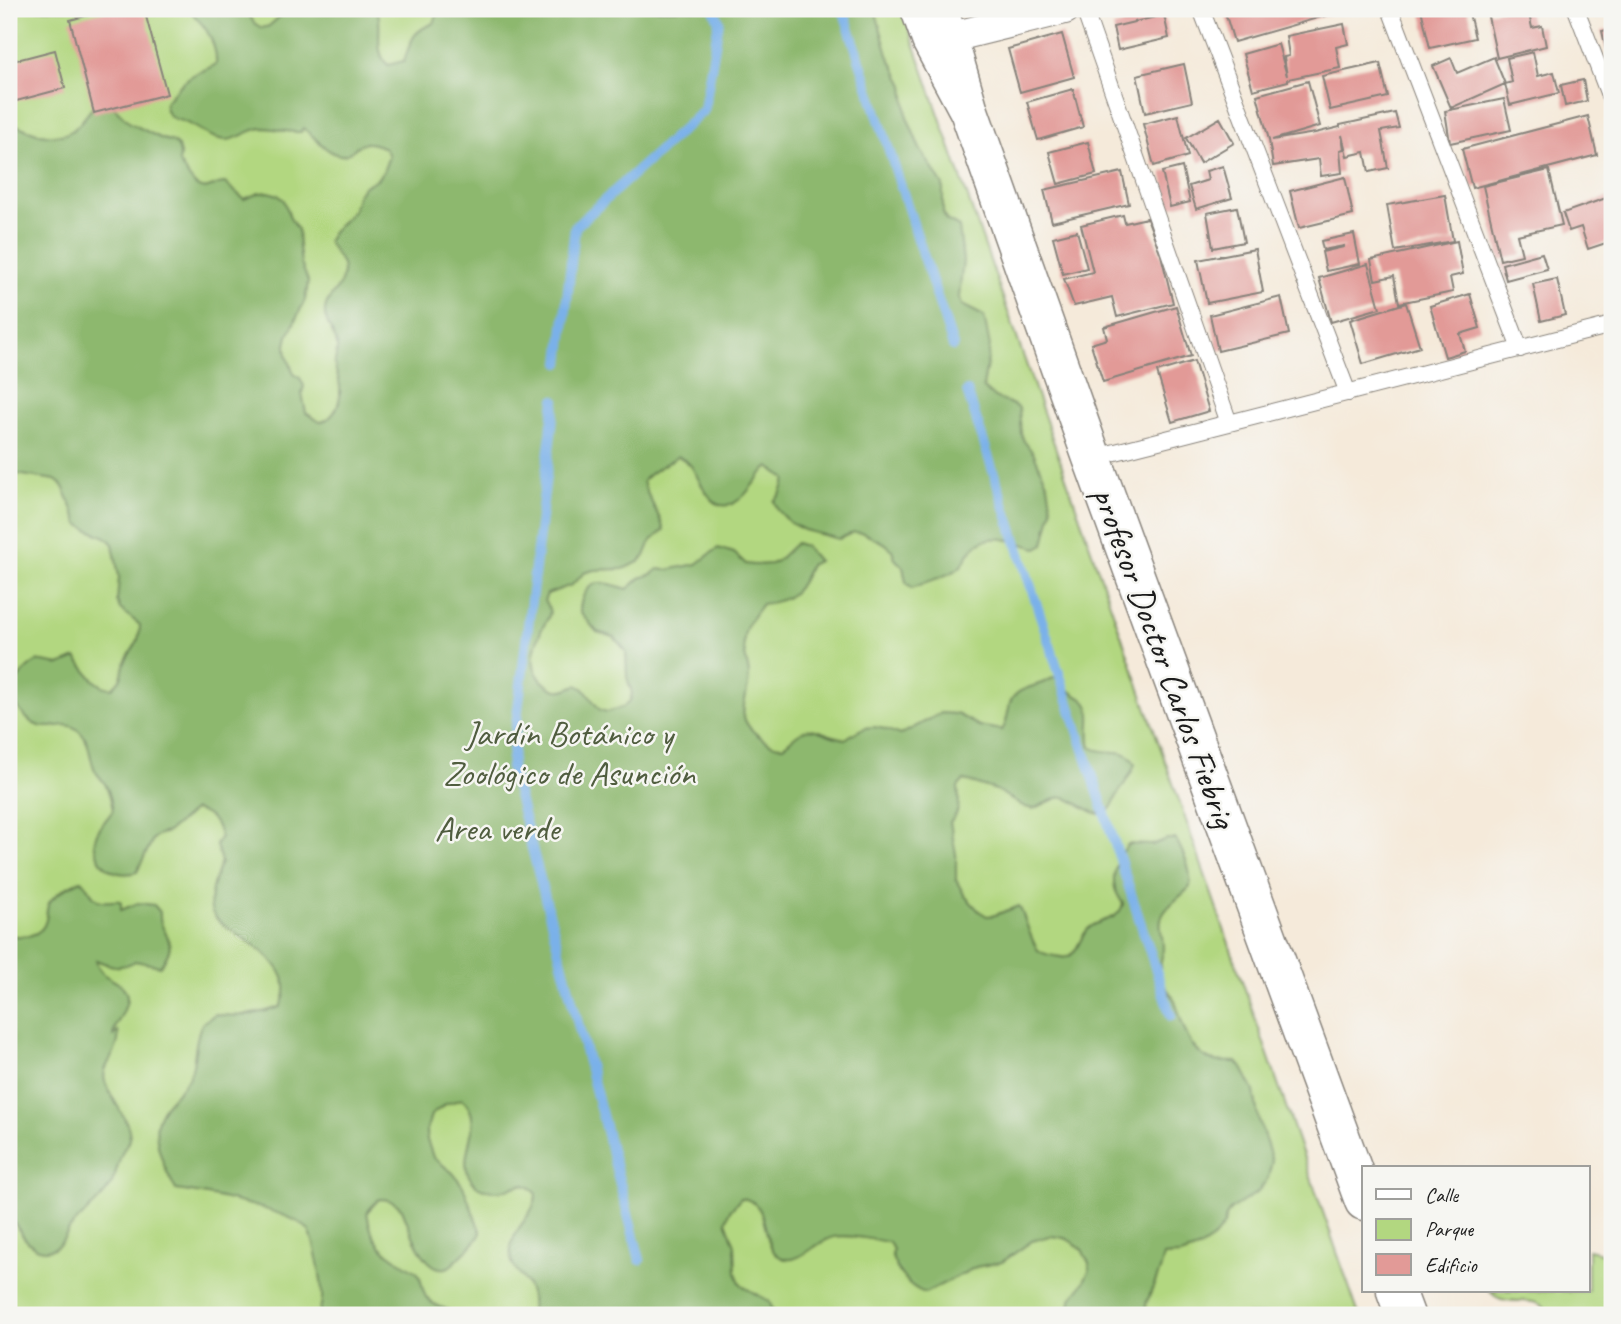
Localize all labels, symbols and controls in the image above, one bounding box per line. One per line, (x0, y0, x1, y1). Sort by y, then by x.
street label: profesor Doctor Carlos Fiebrig (1082, 481, 1248, 836)
park label: Jardín Botánico y Zoológico de Asunción (443, 711, 696, 796)
park label: Area verde (435, 806, 562, 851)
legend (1362, 1166, 1590, 1292)
text: Calle (1425, 1182, 1459, 1208)
text: Parque (1425, 1216, 1474, 1242)
text: Edificio (1425, 1252, 1478, 1278)

